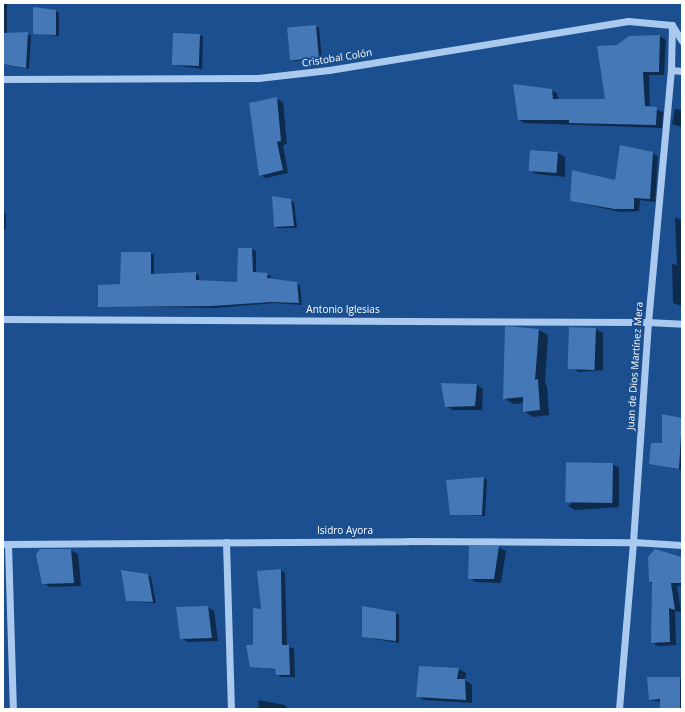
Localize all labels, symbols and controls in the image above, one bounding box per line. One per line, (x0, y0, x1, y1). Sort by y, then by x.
street label: Cristobal Colón (301, 47, 373, 69)
street label: Juan de Dios Martínez Mera (625, 301, 645, 431)
street label: Antonio Iglesias (306, 304, 380, 316)
street label: Isidro Ayora (317, 525, 373, 537)

